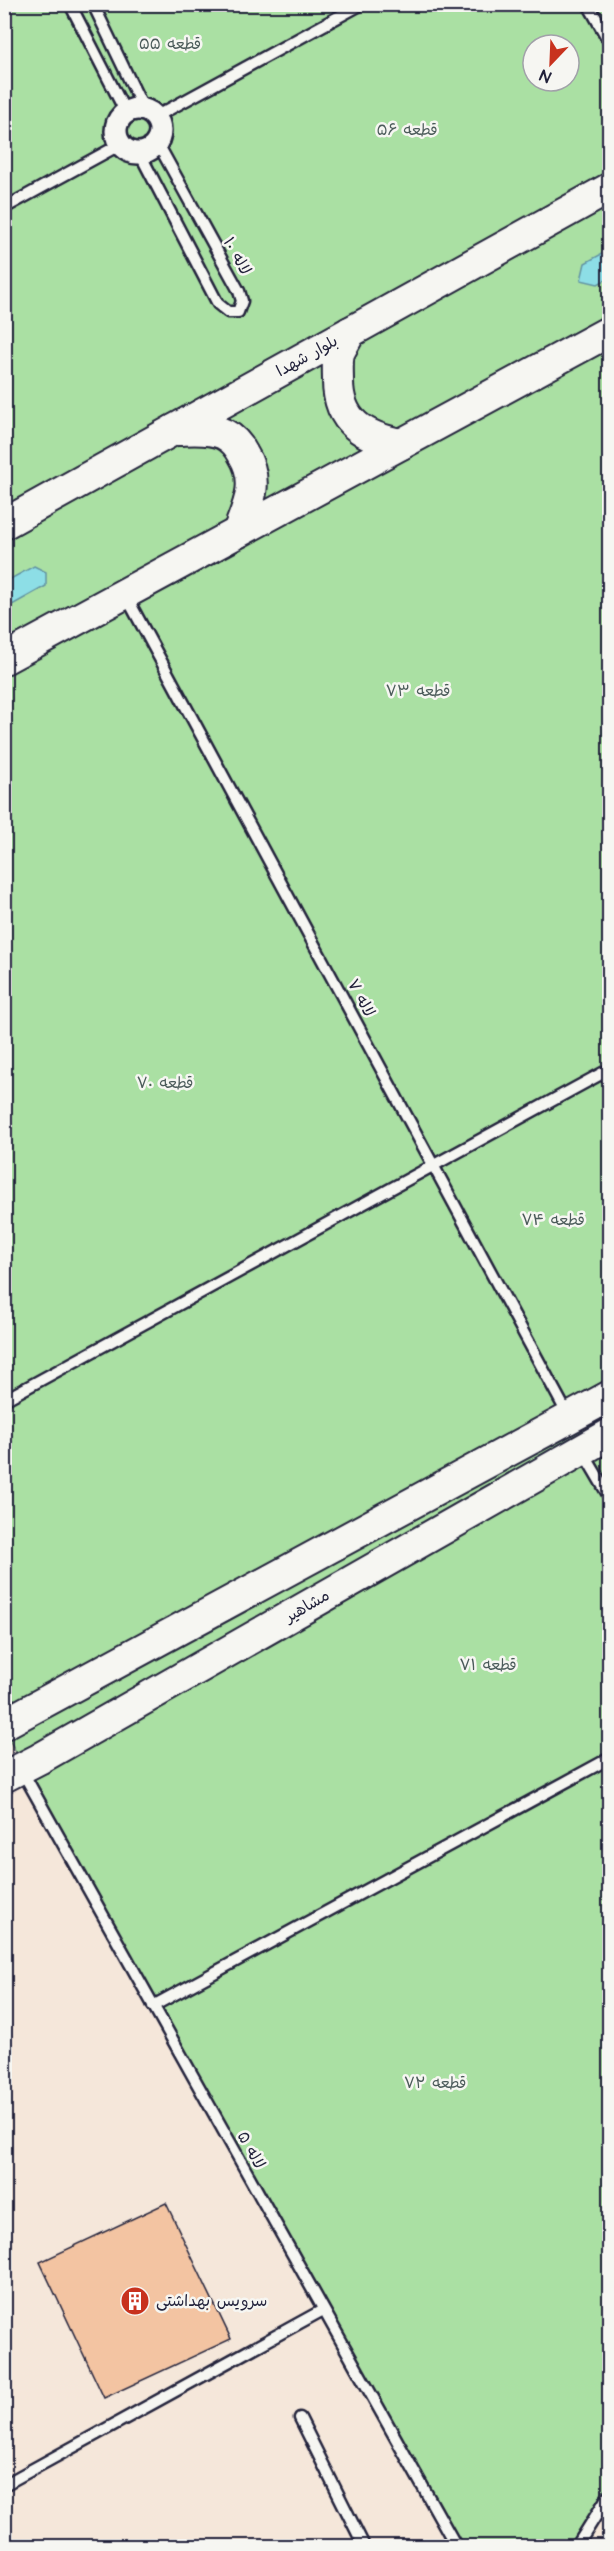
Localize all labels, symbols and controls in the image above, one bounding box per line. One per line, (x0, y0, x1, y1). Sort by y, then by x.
park label: قطعه ۵۵ (139, 33, 201, 55)
north arrow (521, 33, 581, 93)
text: N (537, 64, 554, 88)
park label: قطعه ۵۶ (376, 119, 438, 141)
street label: لاله ۱۰ (218, 233, 256, 279)
street label: بلوار شهدا (272, 330, 342, 382)
park label: قطعه ۷۳ (386, 680, 450, 702)
street label: لاله ۷ (342, 975, 380, 1021)
park label: قطعه ۷۰ (137, 1072, 193, 1094)
park label: قطعه ۷۴ (521, 1209, 585, 1231)
street label: مشاهیر (279, 1584, 334, 1629)
park label: قطعه ۷۱ (459, 1654, 517, 1676)
park label: قطعه ۷۲ (404, 2072, 466, 2094)
street label: لاله ۵ (232, 2127, 270, 2173)
building icon: سرویس بهداشتی (119, 2285, 151, 2317)
place label: سرویس بهداشتی (156, 2290, 268, 2312)

